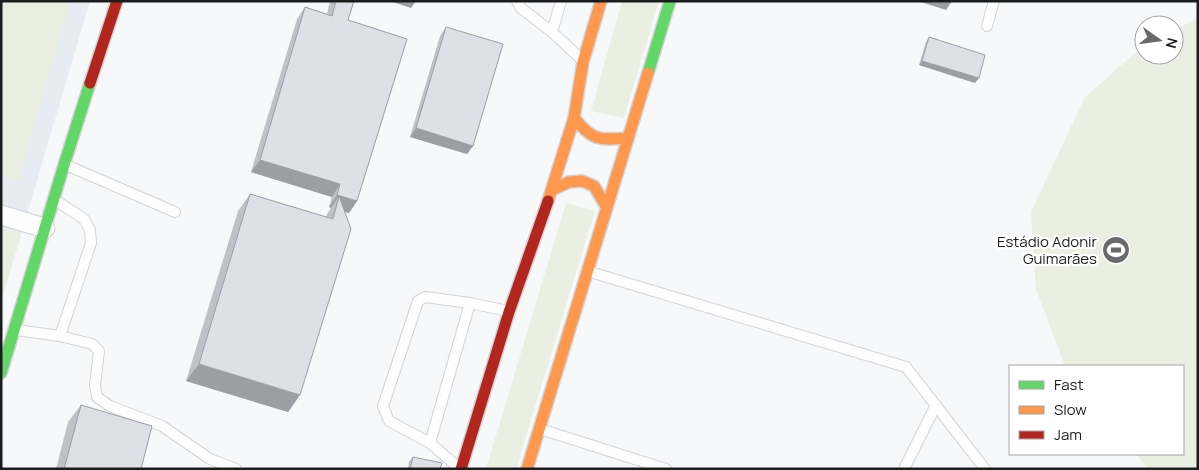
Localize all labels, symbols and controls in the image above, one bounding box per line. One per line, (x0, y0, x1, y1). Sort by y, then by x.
north arrow (1134, 15, 1184, 65)
text: N (1162, 36, 1183, 50)
place label: Estádio Adonir Guimarães (997, 231, 1098, 269)
sports icon: Estádio Adonir Guimarães (1101, 235, 1131, 265)
legend (1009, 365, 1184, 455)
text: Fast (1054, 374, 1083, 395)
text: Slow (1054, 399, 1087, 420)
text: Jam (1054, 424, 1082, 445)

